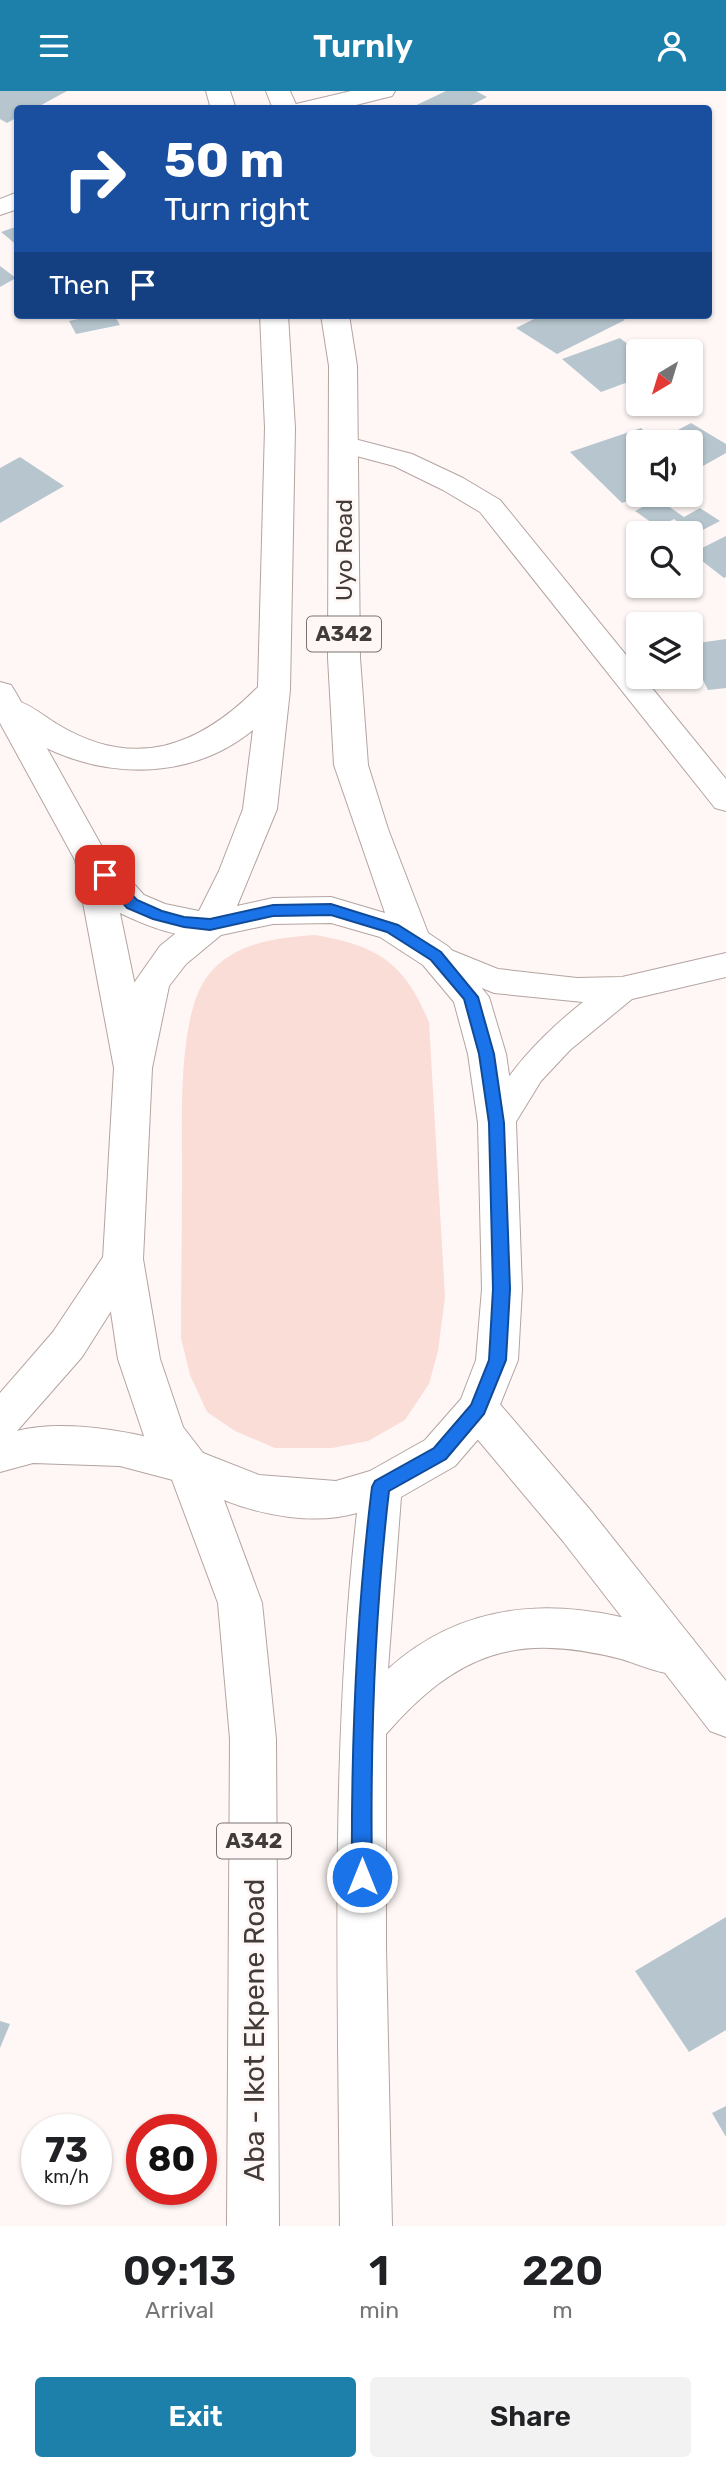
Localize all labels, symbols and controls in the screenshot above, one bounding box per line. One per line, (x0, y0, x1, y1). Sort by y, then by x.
icon: menu (35, 27, 73, 65)
text: Turnly (313, 27, 413, 65)
icon: person (653, 27, 691, 65)
text: 50 m (164, 131, 284, 189)
icon: right (49, 133, 140, 224)
text: Turn right (164, 190, 309, 228)
icon: arrive (124, 266, 162, 304)
text: Then (49, 270, 110, 301)
north arrow (626, 339, 704, 417)
map controls (626, 339, 703, 689)
button: sound (626, 430, 703, 507)
street label: Uyo Road (330, 499, 358, 601)
button: search (626, 521, 703, 598)
button: layers (626, 612, 703, 689)
road number: A342 (307, 617, 381, 651)
pin (75, 845, 135, 905)
icon: arrive (86, 856, 124, 894)
road number: A342 (217, 1823, 291, 1859)
position arrow (325, 1840, 399, 1914)
street label: Aba - Ikot Ekpene Road (238, 1879, 271, 2181)
speed limit sign: 80 (126, 2114, 217, 2205)
text: 73 (45, 2129, 88, 2171)
text: km/h (44, 2166, 89, 2188)
text: 09:13 (123, 2246, 236, 2296)
text: 1 (369, 2246, 389, 2296)
text: 220 (522, 2246, 603, 2296)
text: Arrival (145, 2296, 214, 2324)
text: min (359, 2296, 399, 2324)
text: m (552, 2296, 573, 2324)
button: Exit (35, 2377, 356, 2457)
button: Share (370, 2377, 691, 2457)

